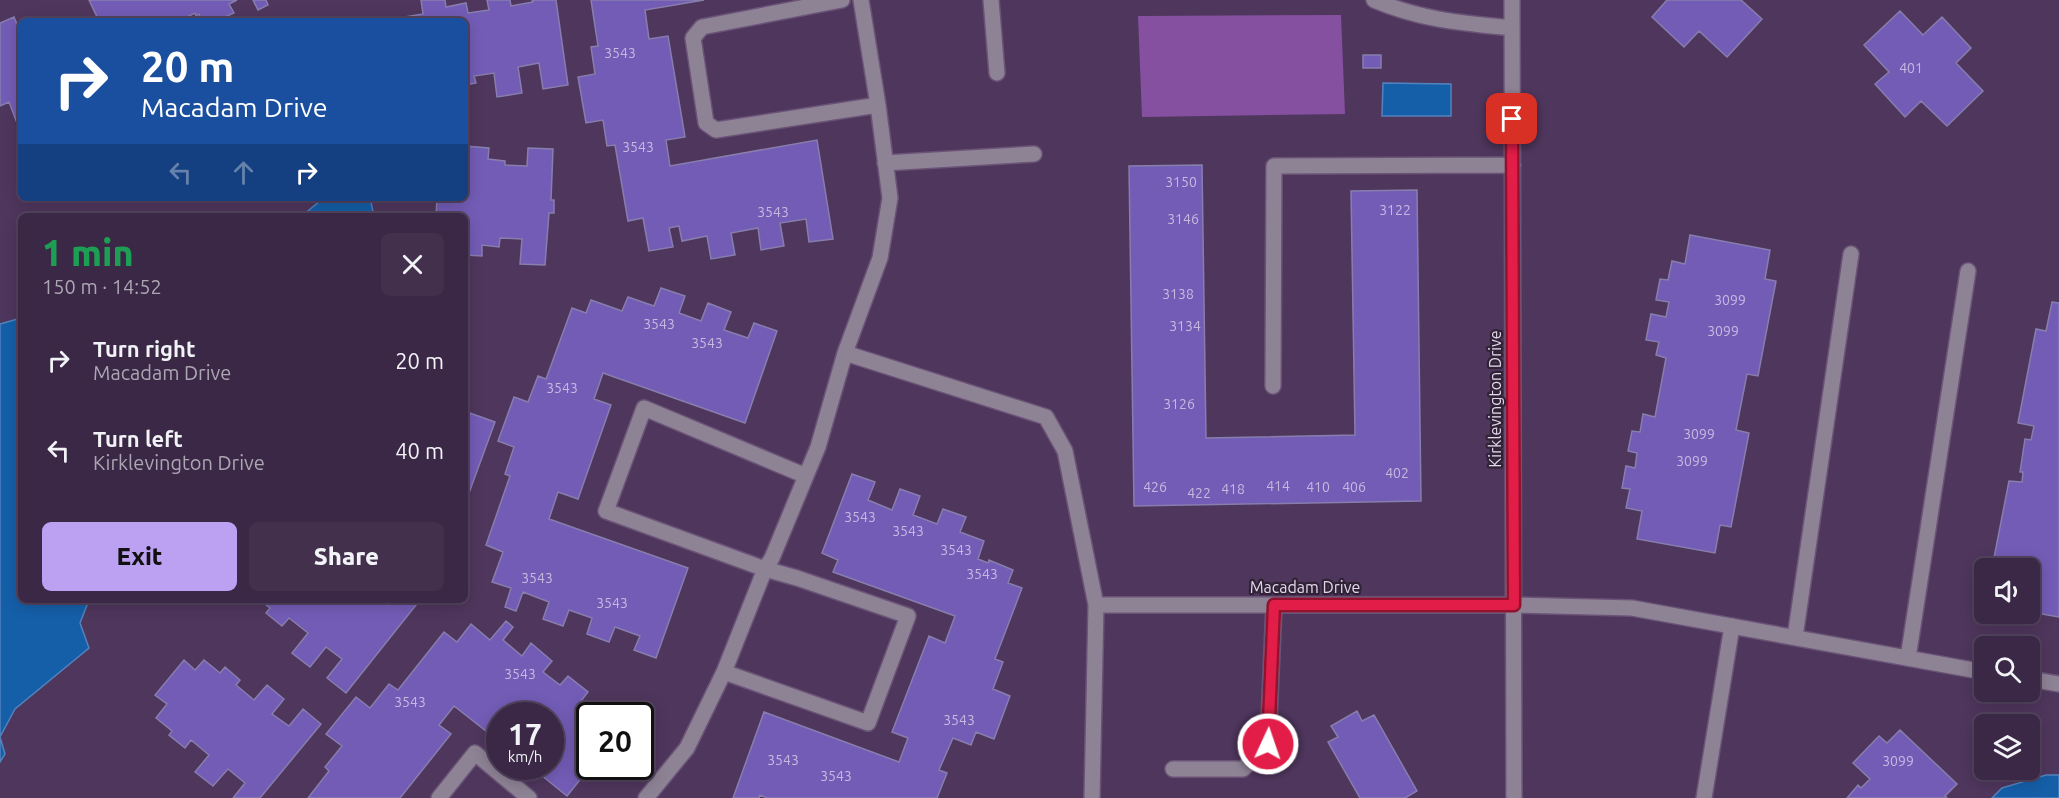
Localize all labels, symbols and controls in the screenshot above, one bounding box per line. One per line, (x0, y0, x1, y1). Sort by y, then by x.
icon: right (42, 42, 120, 120)
text: 20 m (141, 43, 235, 90)
house number: 3543 (604, 45, 636, 61)
house number: 401 (1899, 60, 1923, 76)
text: Macadam Drive (141, 92, 328, 122)
pin (1486, 93, 1537, 144)
icon: arrive (1495, 102, 1528, 135)
house number: 3543 (622, 139, 654, 155)
icon: left (164, 156, 197, 189)
icon: ahead (227, 156, 260, 189)
icon: right (290, 156, 323, 189)
house number: 3150 (1165, 174, 1197, 190)
house number: 3122 (1379, 202, 1411, 218)
house number: 3543 (757, 204, 789, 220)
house number: 3146 (1167, 211, 1199, 227)
text: 1 min (42, 232, 134, 273)
button: close (381, 233, 444, 296)
text: 150 m · 14:52 (42, 275, 162, 298)
house number: 3138 (1162, 286, 1194, 302)
house number: 3099 (1714, 292, 1746, 308)
house number: 3543 (643, 316, 675, 332)
house number: 3134 (1169, 318, 1201, 334)
house number: 3099 (1707, 323, 1739, 339)
street label: Kirklevington Drive (1486, 330, 1504, 468)
house number: 3543 (691, 335, 723, 351)
text: Turn right (93, 336, 195, 361)
icon: right (42, 344, 75, 377)
text: 20 m (395, 348, 444, 373)
text: Macadam Drive (93, 361, 231, 384)
house number: 3543 (546, 380, 578, 396)
house number: 3126 (1163, 396, 1195, 412)
text: Turn left (93, 426, 183, 451)
house number: 3099 (1683, 426, 1715, 442)
icon: left (42, 434, 75, 467)
text: 40 m (395, 438, 444, 463)
text: Kirklevington Drive (93, 451, 265, 474)
house number: 3099 (1676, 453, 1708, 469)
house number: 402 (1385, 465, 1409, 481)
house number: 414 (1266, 478, 1290, 494)
house number: 426 (1143, 479, 1167, 495)
house number: 410 (1306, 479, 1330, 495)
house number: 406 (1342, 479, 1366, 495)
house number: 418 (1221, 481, 1245, 497)
house number: 422 (1187, 485, 1211, 501)
house number: 3543 (844, 509, 876, 525)
button: Exit (42, 522, 237, 591)
button: Share (249, 522, 444, 591)
house number: 3543 (892, 523, 924, 539)
house number: 3543 (940, 542, 972, 558)
map controls (1974, 558, 2040, 780)
button: sound (1974, 558, 2040, 624)
house number: 3543 (966, 566, 998, 582)
house number: 3543 (521, 570, 553, 586)
street label: Macadam Drive (1250, 578, 1360, 596)
house number: 3543 (596, 595, 628, 611)
button: search (1974, 636, 2040, 702)
house number: 3543 (504, 666, 536, 682)
house number: 3543 (394, 694, 426, 710)
speed limit sign: 20 (576, 702, 654, 780)
house number: 3543 (943, 712, 975, 728)
position arrow (1236, 712, 1300, 776)
button: layers (1974, 714, 2040, 780)
text: 17 (508, 717, 542, 751)
text: km/h (508, 748, 542, 765)
house number: 3543 (767, 752, 799, 768)
house number: 3099 (1882, 753, 1914, 769)
house number: 3543 (820, 768, 852, 784)

